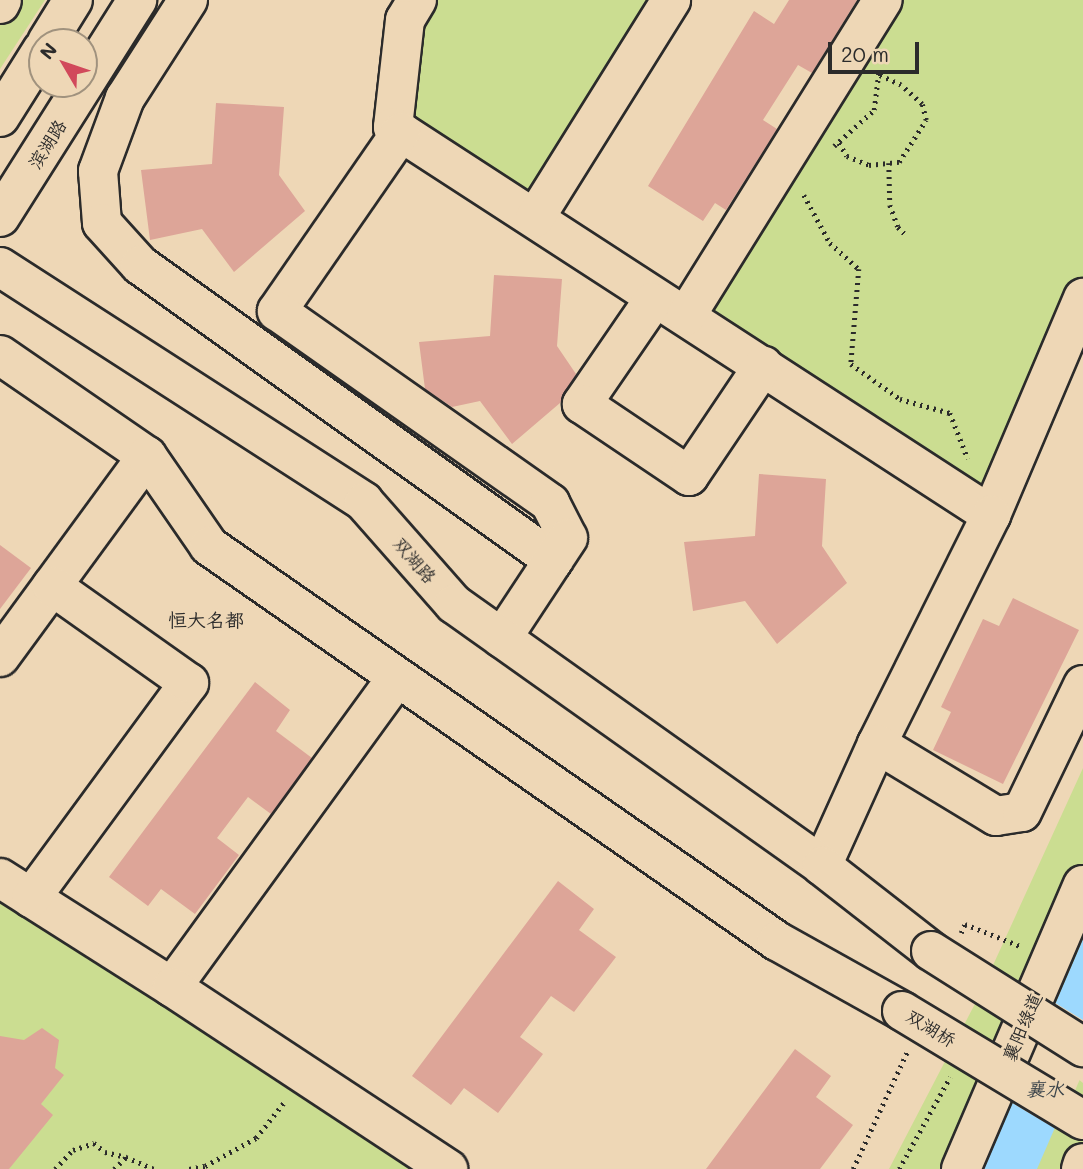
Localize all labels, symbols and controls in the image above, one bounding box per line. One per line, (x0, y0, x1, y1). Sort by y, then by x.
north arrow (28, 28, 98, 98)
scale bar (831, 28, 922, 72)
text: N (34, 37, 62, 64)
text: 20 m (841, 40, 889, 67)
street label: 滨湖路 (24, 115, 70, 173)
street label: 双湖路 (389, 533, 441, 587)
district label: 恒大名都 (168, 609, 244, 631)
street label: 襄阳绿道 (998, 990, 1046, 1064)
street label: 双湖桥 (902, 1005, 960, 1051)
water label: 襄水 (1026, 1078, 1064, 1100)

